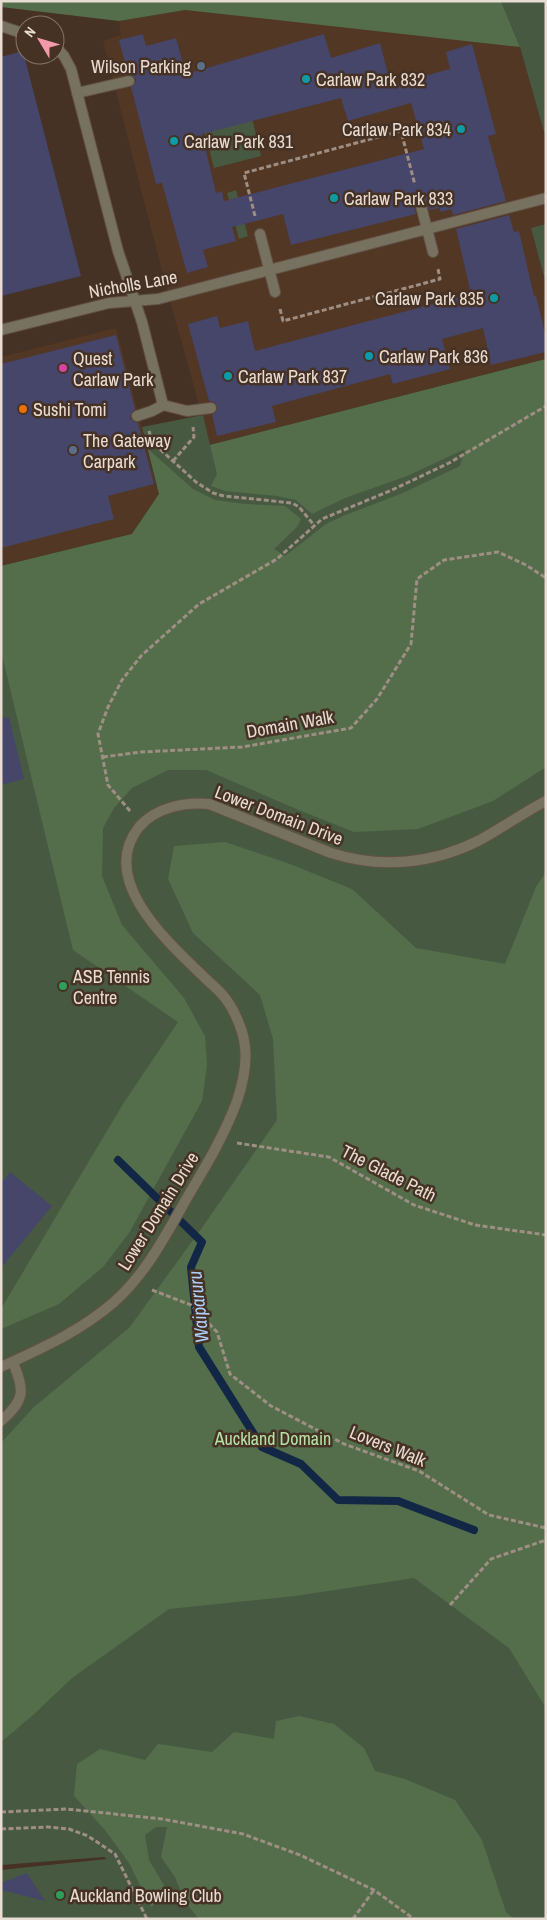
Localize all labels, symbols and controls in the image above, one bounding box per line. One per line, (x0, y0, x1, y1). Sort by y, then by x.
north arrow (15, 15, 65, 65)
text: N (20, 23, 39, 41)
place label: Wilson Parking (91, 54, 192, 79)
marker: Wilson Parking (195, 60, 207, 72)
place label: Carlaw Park 832 (316, 67, 425, 92)
marker: Carlaw Park 832 (300, 73, 312, 85)
place label: Carlaw Park 834 (342, 117, 451, 142)
marker: Carlaw Park 834 (455, 123, 467, 135)
place label: Carlaw Park 831 (184, 129, 294, 154)
marker: Carlaw Park 831 (168, 135, 180, 147)
place label: Carlaw Park 833 (344, 186, 453, 211)
marker: Carlaw Park 833 (328, 192, 340, 204)
street label: Nicholls Lane (87, 264, 179, 304)
place label: Carlaw Park 835 (375, 286, 484, 311)
marker: Carlaw Park 835 (488, 292, 500, 304)
place label: Carlaw Park 836 (379, 344, 488, 369)
place label: Quest Carlaw Park (73, 346, 154, 392)
marker: Carlaw Park 836 (363, 350, 375, 362)
marker: Quest Carlaw Park (57, 362, 69, 374)
place label: Carlaw Park 837 (238, 364, 347, 389)
marker: Carlaw Park 837 (222, 370, 234, 382)
place label: Sushi Tomi (33, 397, 107, 422)
marker: Sushi Tomi (17, 403, 29, 415)
place label: The Gateway Carpark (83, 428, 171, 474)
marker: The Gateway Carpark (67, 444, 79, 456)
street label: Domain Walk (244, 704, 336, 744)
street label: Lower Domain Drive (211, 779, 347, 851)
place label: ASB Tennis Centre (72, 964, 150, 1010)
marker: ASB Tennis Centre (57, 980, 69, 992)
street label: The Glade Path (337, 1138, 441, 1208)
street label: Lower Domain Drive (112, 1147, 204, 1275)
water label: Waiparuru (181, 1269, 215, 1344)
street label: Lovers Walk (346, 1419, 431, 1473)
park label: Auckland Domain (214, 1426, 331, 1451)
place label: Auckland Bowling Club (69, 1883, 222, 1908)
marker: Auckland Bowling Club (54, 1889, 66, 1901)

